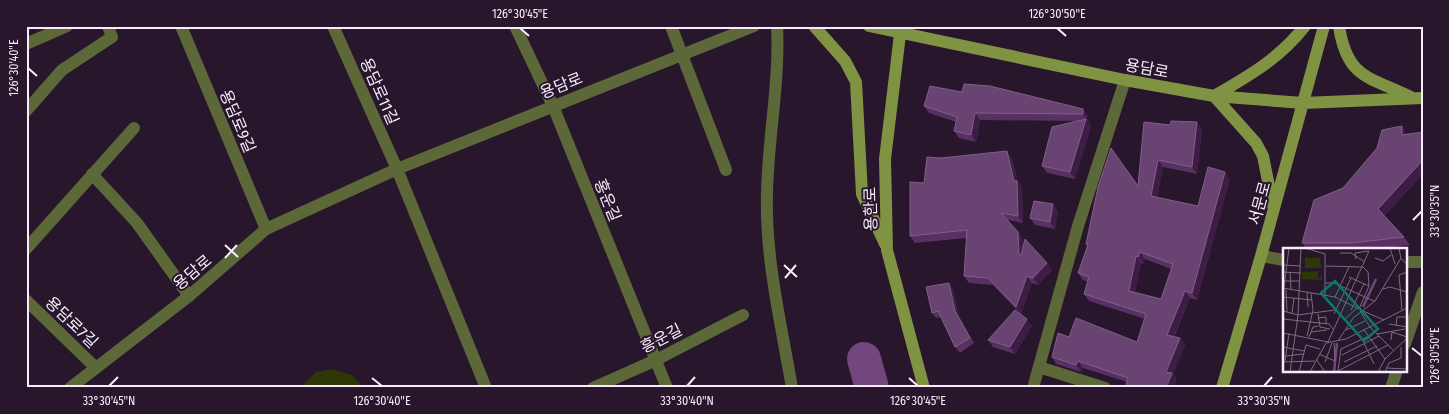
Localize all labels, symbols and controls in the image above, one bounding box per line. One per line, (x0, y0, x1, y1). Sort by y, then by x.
text: 126°30'45"E (492, 7, 548, 21)
text: 126°30'50"E (1028, 7, 1086, 21)
text: 126°30'40"E (7, 39, 21, 97)
street label: 용담로11길 (356, 55, 403, 128)
street label: 용담로 (1123, 55, 1171, 82)
street label: 용담로 (537, 68, 585, 103)
street label: 용담로9길 (216, 87, 259, 156)
street label: 홍운길 (590, 176, 625, 224)
street label: 서문로 (1245, 179, 1274, 227)
text: 33°30'35"N (1428, 185, 1442, 237)
street label: 용한로 (861, 186, 880, 231)
inset map (1283, 248, 1406, 372)
street label: 용담로 (169, 251, 216, 294)
street label: 용담로7길 (42, 293, 102, 352)
street label: 흥운길 (637, 320, 685, 357)
text: 126°30'50"E (1428, 327, 1442, 385)
text: 33°30'45"N (83, 394, 135, 408)
text: 126°30'40"E (353, 394, 411, 408)
text: 33°30'40"N (660, 394, 714, 408)
text: 126°30'45"E (890, 394, 946, 408)
text: 33°30'35"N (1238, 394, 1290, 408)

